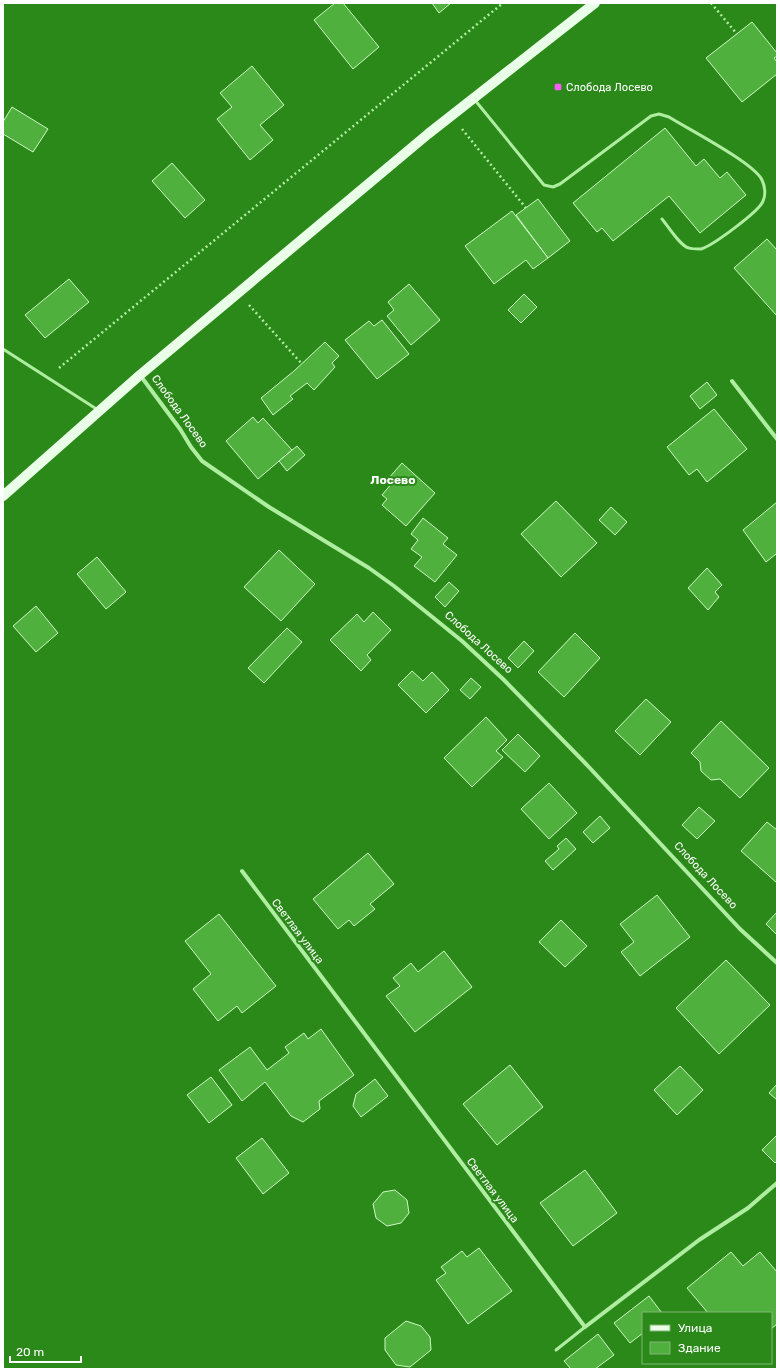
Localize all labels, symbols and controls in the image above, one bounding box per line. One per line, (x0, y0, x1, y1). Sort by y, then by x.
place label: Слобода Лосево (566, 81, 653, 94)
marker: Слобода Лосево (553, 82, 563, 92)
street label: Слобода Лосево (149, 372, 210, 450)
district label: Лосево (370, 473, 416, 487)
street label: Слобода Лосево (442, 608, 515, 676)
street label: Слобода Лосево (671, 839, 740, 912)
street label: Светлая улица (269, 896, 326, 966)
street label: Светлая улица (464, 1155, 521, 1225)
legend (642, 1312, 772, 1364)
text: Улица (678, 1321, 712, 1335)
scale bar (10, 1338, 81, 1364)
text: Здание (678, 1341, 721, 1355)
text: 20 m (16, 1345, 44, 1359)

